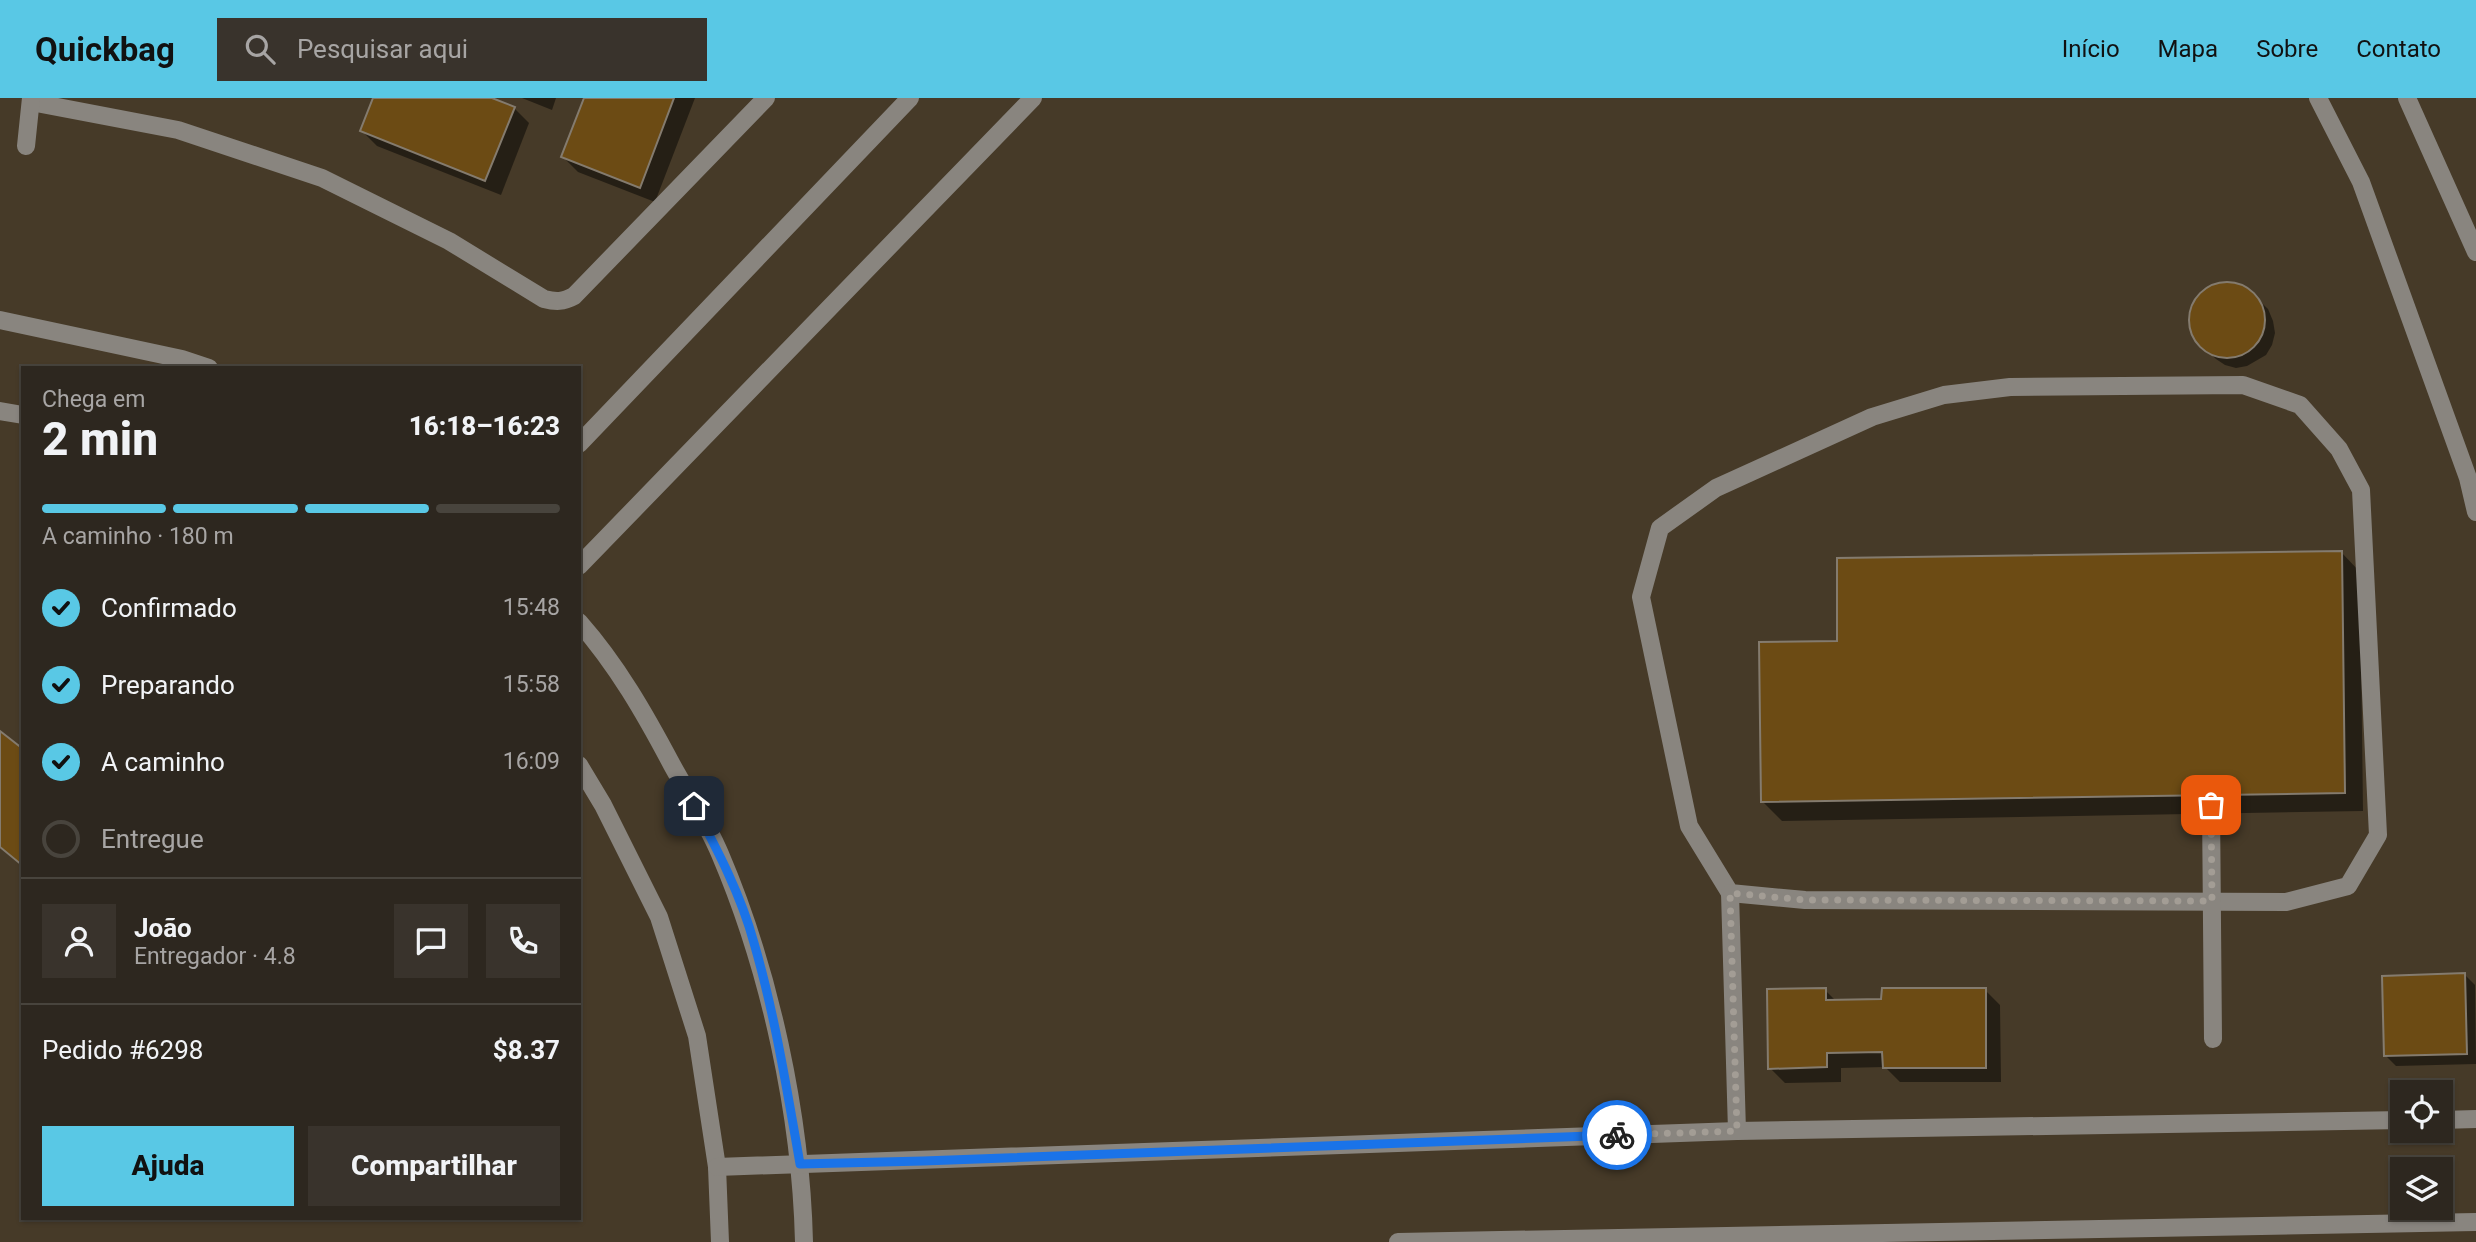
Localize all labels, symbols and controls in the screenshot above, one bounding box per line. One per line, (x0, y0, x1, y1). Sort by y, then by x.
search box (217, 18, 707, 81)
text: Quickbag (35, 30, 175, 69)
icon: search (241, 30, 279, 68)
text: Pesquisar aqui (297, 34, 468, 64)
text: Início (2062, 35, 2120, 63)
text: Mapa (2158, 35, 2218, 63)
text: Sobre (2256, 35, 2318, 63)
text: Contato (2356, 35, 2441, 63)
text: Chega em (42, 386, 145, 413)
text: 16:18–16:23 (409, 411, 560, 441)
text: 2 min (42, 412, 158, 466)
text: A caminho · 180 m (42, 523, 234, 550)
icon: check (42, 589, 80, 627)
text: Confirmado (101, 593, 237, 623)
text: 15:48 (503, 594, 560, 621)
icon: check (42, 666, 80, 704)
text: Preparando (101, 670, 235, 700)
text: 15:58 (503, 671, 560, 698)
icon: check (42, 743, 80, 781)
text: A caminho (101, 747, 225, 777)
text: 16:09 (503, 748, 560, 775)
pin (2181, 775, 2241, 835)
pin (664, 776, 724, 836)
icon: bag (2192, 786, 2230, 824)
icon: home (675, 787, 713, 825)
text: Entregue (101, 824, 204, 854)
button: person (42, 904, 116, 978)
button: chat (394, 904, 468, 978)
button: phone (486, 904, 560, 978)
text: João (134, 913, 192, 943)
text: Entregador · 4.8 (134, 943, 296, 970)
text: Pedido #6298 (42, 1035, 203, 1065)
text: $8.37 (493, 1035, 560, 1065)
map controls (2390, 1080, 2453, 1220)
button: locate (2390, 1080, 2453, 1143)
courier (1582, 1100, 1652, 1170)
icon: bike (1598, 1116, 1636, 1154)
button: Ajuda (42, 1126, 294, 1206)
button: Compartilhar (308, 1126, 560, 1206)
button: layers (2390, 1157, 2453, 1220)

